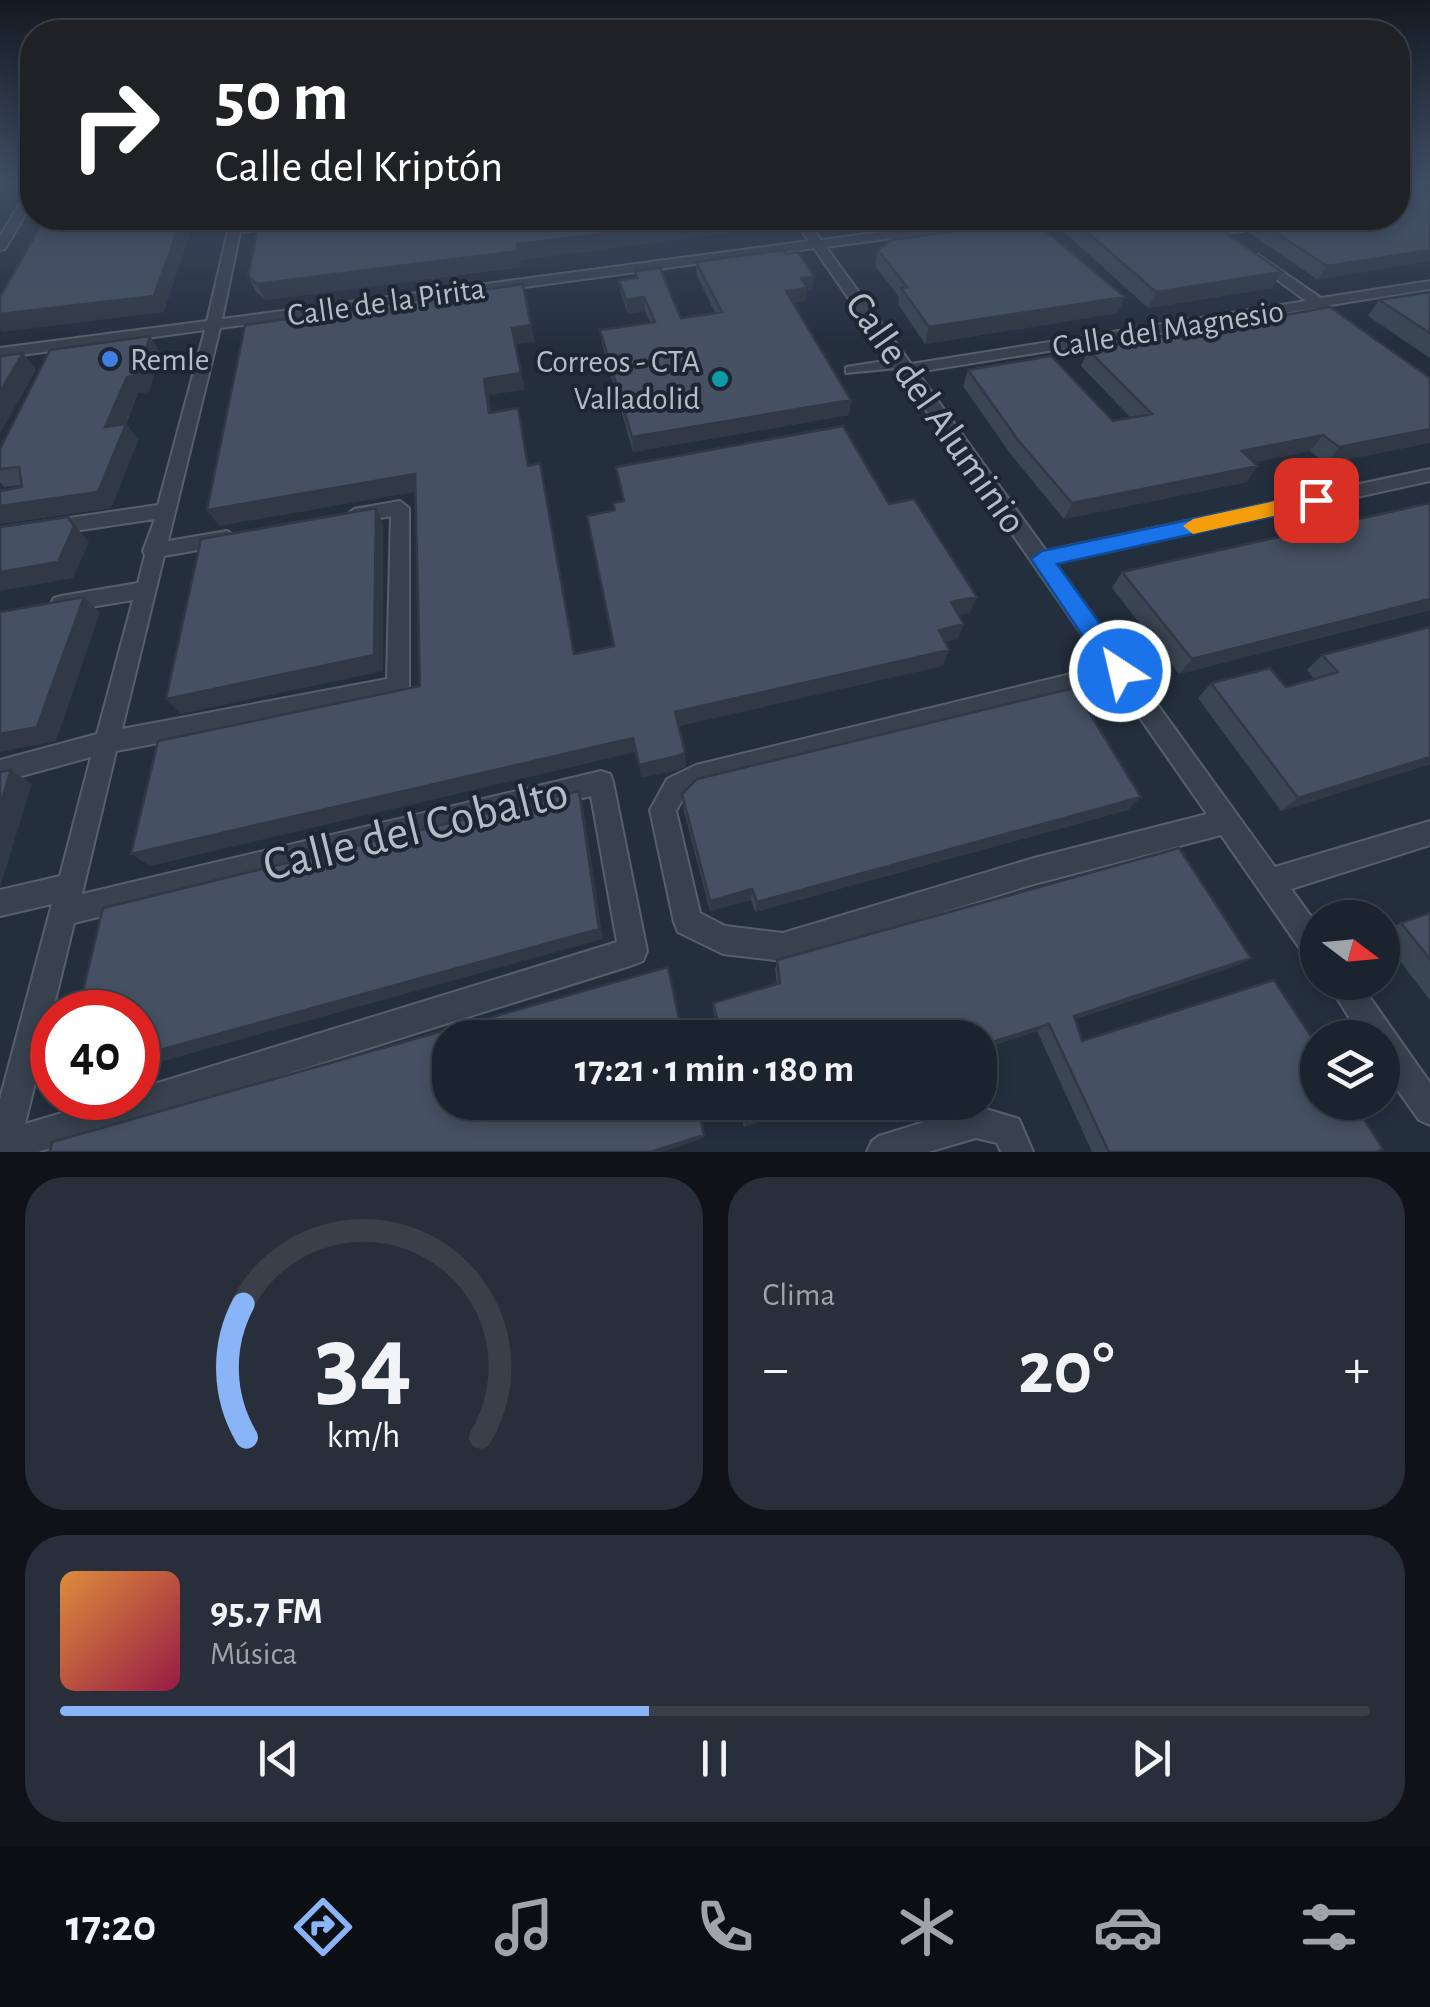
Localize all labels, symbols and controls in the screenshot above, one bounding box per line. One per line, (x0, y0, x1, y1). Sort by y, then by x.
icon: right (50, 60, 180, 190)
text: 50 m (215, 63, 349, 133)
text: Calle del Kriptón (215, 145, 503, 190)
street label: Calle de la Pirita (285, 272, 487, 332)
street label: Calle del Aluminio (837, 285, 1033, 541)
street label: Calle del Magnesio (1050, 295, 1286, 363)
place label: Remle (130, 344, 210, 376)
place label: Correos - CTA Valladolid (536, 346, 700, 415)
marker: Remle (99, 348, 121, 370)
marker: Correos - CTA Valladolid (709, 368, 731, 390)
pin (1274, 458, 1359, 543)
icon: arrive (1289, 473, 1344, 528)
position arrow (1068, 619, 1172, 723)
street label: Calle del Cobalto (258, 769, 573, 891)
north arrow (1300, 900, 1400, 1000)
map controls (1300, 900, 1400, 1120)
speed limit sign: 40 (30, 990, 160, 1120)
button: layers (1300, 1020, 1400, 1120)
text: 17:21 · 1 min · 180 m (575, 1051, 854, 1089)
text: Clima (763, 1279, 835, 1311)
text: 34 (315, 1312, 412, 1416)
text: 20° (1018, 1332, 1114, 1407)
text: − (763, 1342, 789, 1397)
text: + (1344, 1342, 1370, 1397)
text: km/h (327, 1418, 401, 1454)
text: 95.7 FM (210, 1593, 323, 1631)
text: Música (210, 1638, 297, 1670)
icon: previous (251, 1731, 306, 1786)
icon: pause (687, 1731, 742, 1786)
icon: next (1124, 1731, 1179, 1786)
icon: directions (288, 1892, 358, 1962)
icon: music (489, 1892, 559, 1962)
icon: phone (690, 1892, 760, 1962)
icon: climate (892, 1892, 962, 1962)
icon: car (1093, 1892, 1163, 1962)
icon: filters (1294, 1892, 1364, 1962)
text: 17:20 (66, 1904, 156, 1949)

